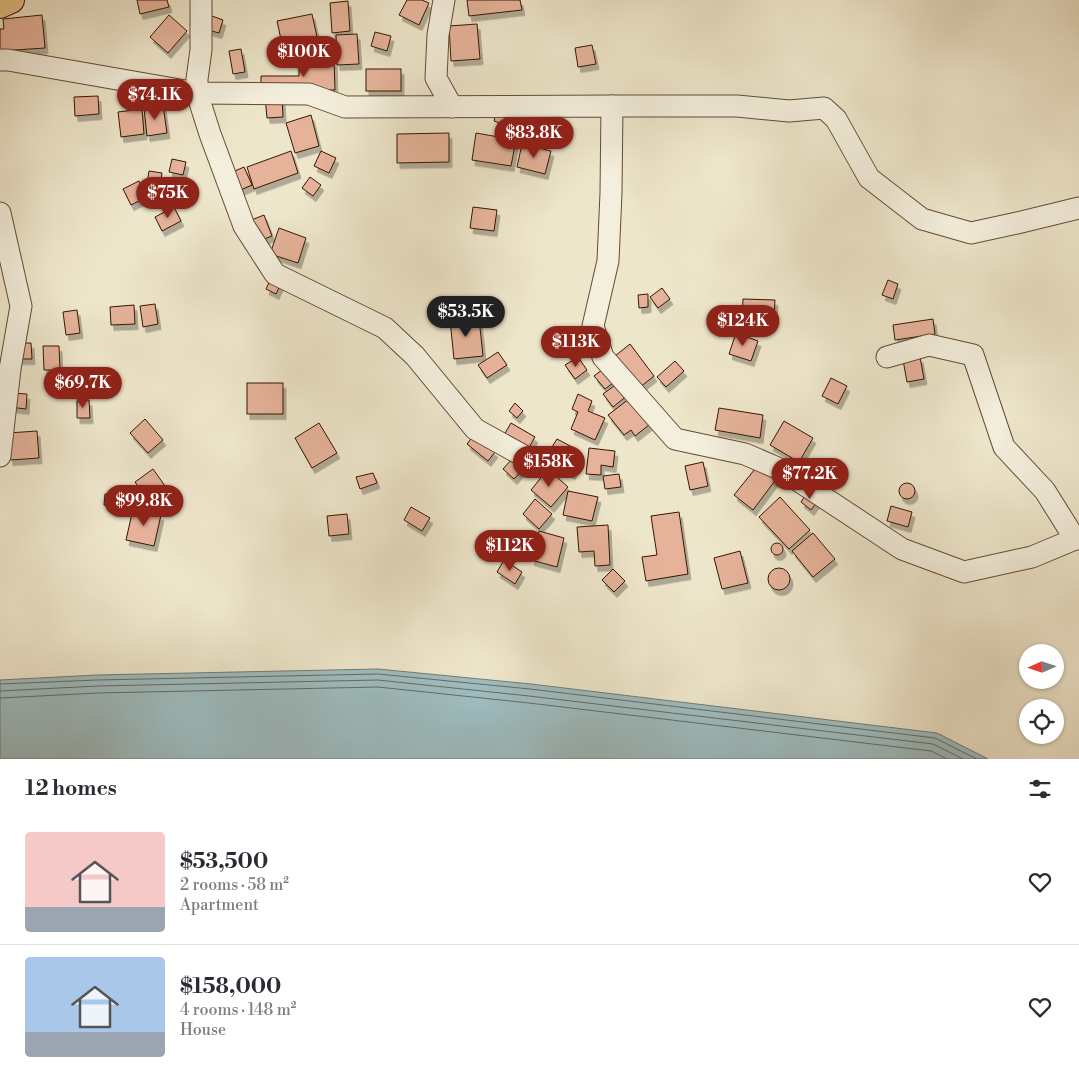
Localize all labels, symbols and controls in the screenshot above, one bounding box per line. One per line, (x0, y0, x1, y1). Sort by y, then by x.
pin: $100K (269, 36, 339, 78)
text: $100K (278, 42, 330, 62)
pin: $74.1K (114, 78, 196, 121)
text: $74.1K (128, 85, 182, 105)
pin: $83.8K (493, 116, 575, 159)
text: $83.8K (506, 123, 562, 143)
pin: $75K (138, 176, 198, 219)
text: $75K (147, 183, 189, 203)
pin: $53.5K (425, 296, 507, 338)
text: $53.5K (438, 302, 494, 322)
pin: $124K (708, 304, 778, 347)
text: $124K (717, 311, 769, 331)
pin: $113K (541, 326, 611, 368)
text: $113K (552, 332, 600, 352)
pin: $69.7K (42, 366, 124, 409)
text: $69.7K (55, 373, 111, 393)
pin: $158K (514, 446, 584, 488)
text: $158K (524, 452, 574, 472)
pin: $77.2K (769, 458, 851, 500)
text: $77.2K (783, 464, 837, 484)
pin: $99.8K (103, 484, 185, 527)
text: $99.8K (115, 491, 173, 511)
pin: $112K (475, 530, 545, 572)
text: $112K (486, 536, 534, 556)
north arrow (1019, 644, 1064, 689)
map controls (1019, 644, 1064, 744)
button: locate (1019, 699, 1064, 744)
icon: filters (1026, 775, 1054, 803)
text: 12 homes (25, 776, 117, 802)
text: $53,500 (180, 849, 268, 875)
icon: home (65, 852, 125, 912)
icon: heart (1026, 868, 1054, 896)
text: 2 rooms · 58 m² (180, 875, 289, 895)
text: Apartment (180, 895, 259, 915)
text: $158,000 (180, 974, 281, 1000)
icon: home (65, 977, 125, 1037)
icon: heart (1026, 993, 1054, 1021)
text: 4 rooms · 148 m² (180, 1000, 296, 1020)
text: House (180, 1020, 226, 1040)

